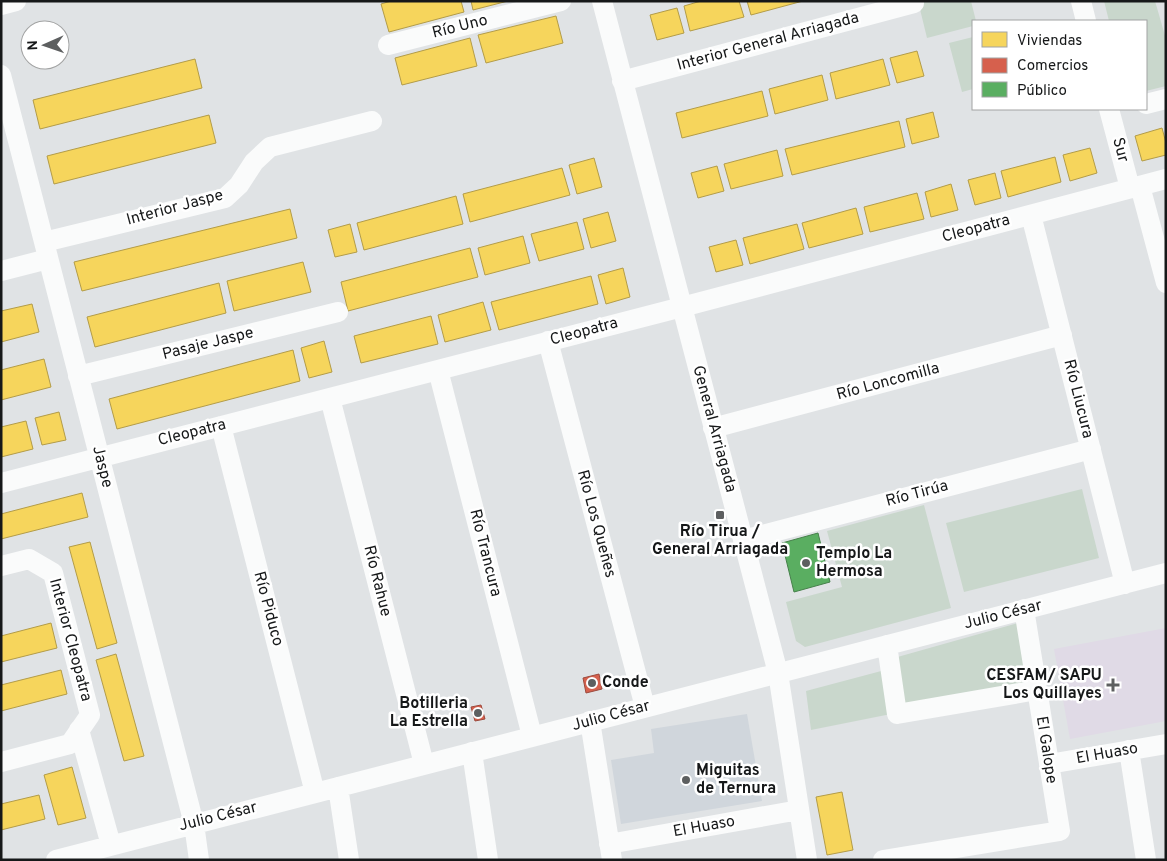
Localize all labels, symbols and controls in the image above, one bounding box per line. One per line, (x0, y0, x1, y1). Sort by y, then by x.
street label: Interior General Arriagada (675, 8, 861, 76)
street label: Río Uno (430, 10, 490, 44)
north arrow (20, 20, 70, 70)
legend (972, 20, 1147, 110)
text: Viviendas (1017, 32, 1082, 51)
text: N (25, 40, 42, 51)
text: Comercios (1017, 57, 1088, 76)
text: Público (1017, 82, 1067, 101)
street label: Sur (1107, 135, 1133, 165)
street label: Interior Jaspe (124, 185, 226, 231)
street label: Cleopatra (940, 210, 1012, 248)
street label: Cleopatra (548, 313, 620, 351)
street label: Pasaje Jaspe (160, 323, 256, 365)
street label: Río Liucura (1059, 357, 1097, 441)
street label: Río Loncomilla (834, 359, 942, 405)
street label: General Arriagada (687, 363, 741, 495)
street label: Cleopatra (156, 415, 228, 451)
street label: Jaspe (87, 444, 117, 490)
street label: Río Los Queñes (572, 468, 620, 580)
street label: Río Tirúa (884, 476, 950, 512)
street label: Río Trancura (464, 507, 506, 599)
marker: Río Tirua / General Arriagada (714, 509, 726, 521)
place label: Río Tirua / General Arriagada (652, 522, 788, 560)
street label: Río Rahue (358, 543, 396, 619)
place label: Templo La Hermosa (816, 544, 892, 582)
marker: Templo La Hermosa (800, 557, 812, 569)
street label: Río Piduco (248, 569, 288, 649)
street label: Interior Cleopatra (44, 576, 96, 704)
street label: Julio César (962, 596, 1044, 634)
place label: CESFAM/ SAPU Los Quillayes (986, 666, 1102, 704)
place label: Conde (602, 673, 649, 693)
marker: Conde (586, 677, 598, 689)
marker: CESFAM/ SAPU Los Quillayes (1106, 678, 1120, 692)
place label: Botilleria La Estrella (390, 694, 468, 732)
street label: Julio César (570, 696, 652, 736)
marker: Botilleria La Estrella (472, 707, 484, 719)
street label: El Galope (1031, 715, 1061, 785)
street label: El Huaso (1074, 739, 1140, 769)
place label: Miguitas de Ternura (696, 761, 776, 799)
marker: Miguitas de Ternura (680, 774, 692, 786)
street label: Julio César (177, 798, 259, 836)
street label: El Huaso (671, 812, 737, 842)

